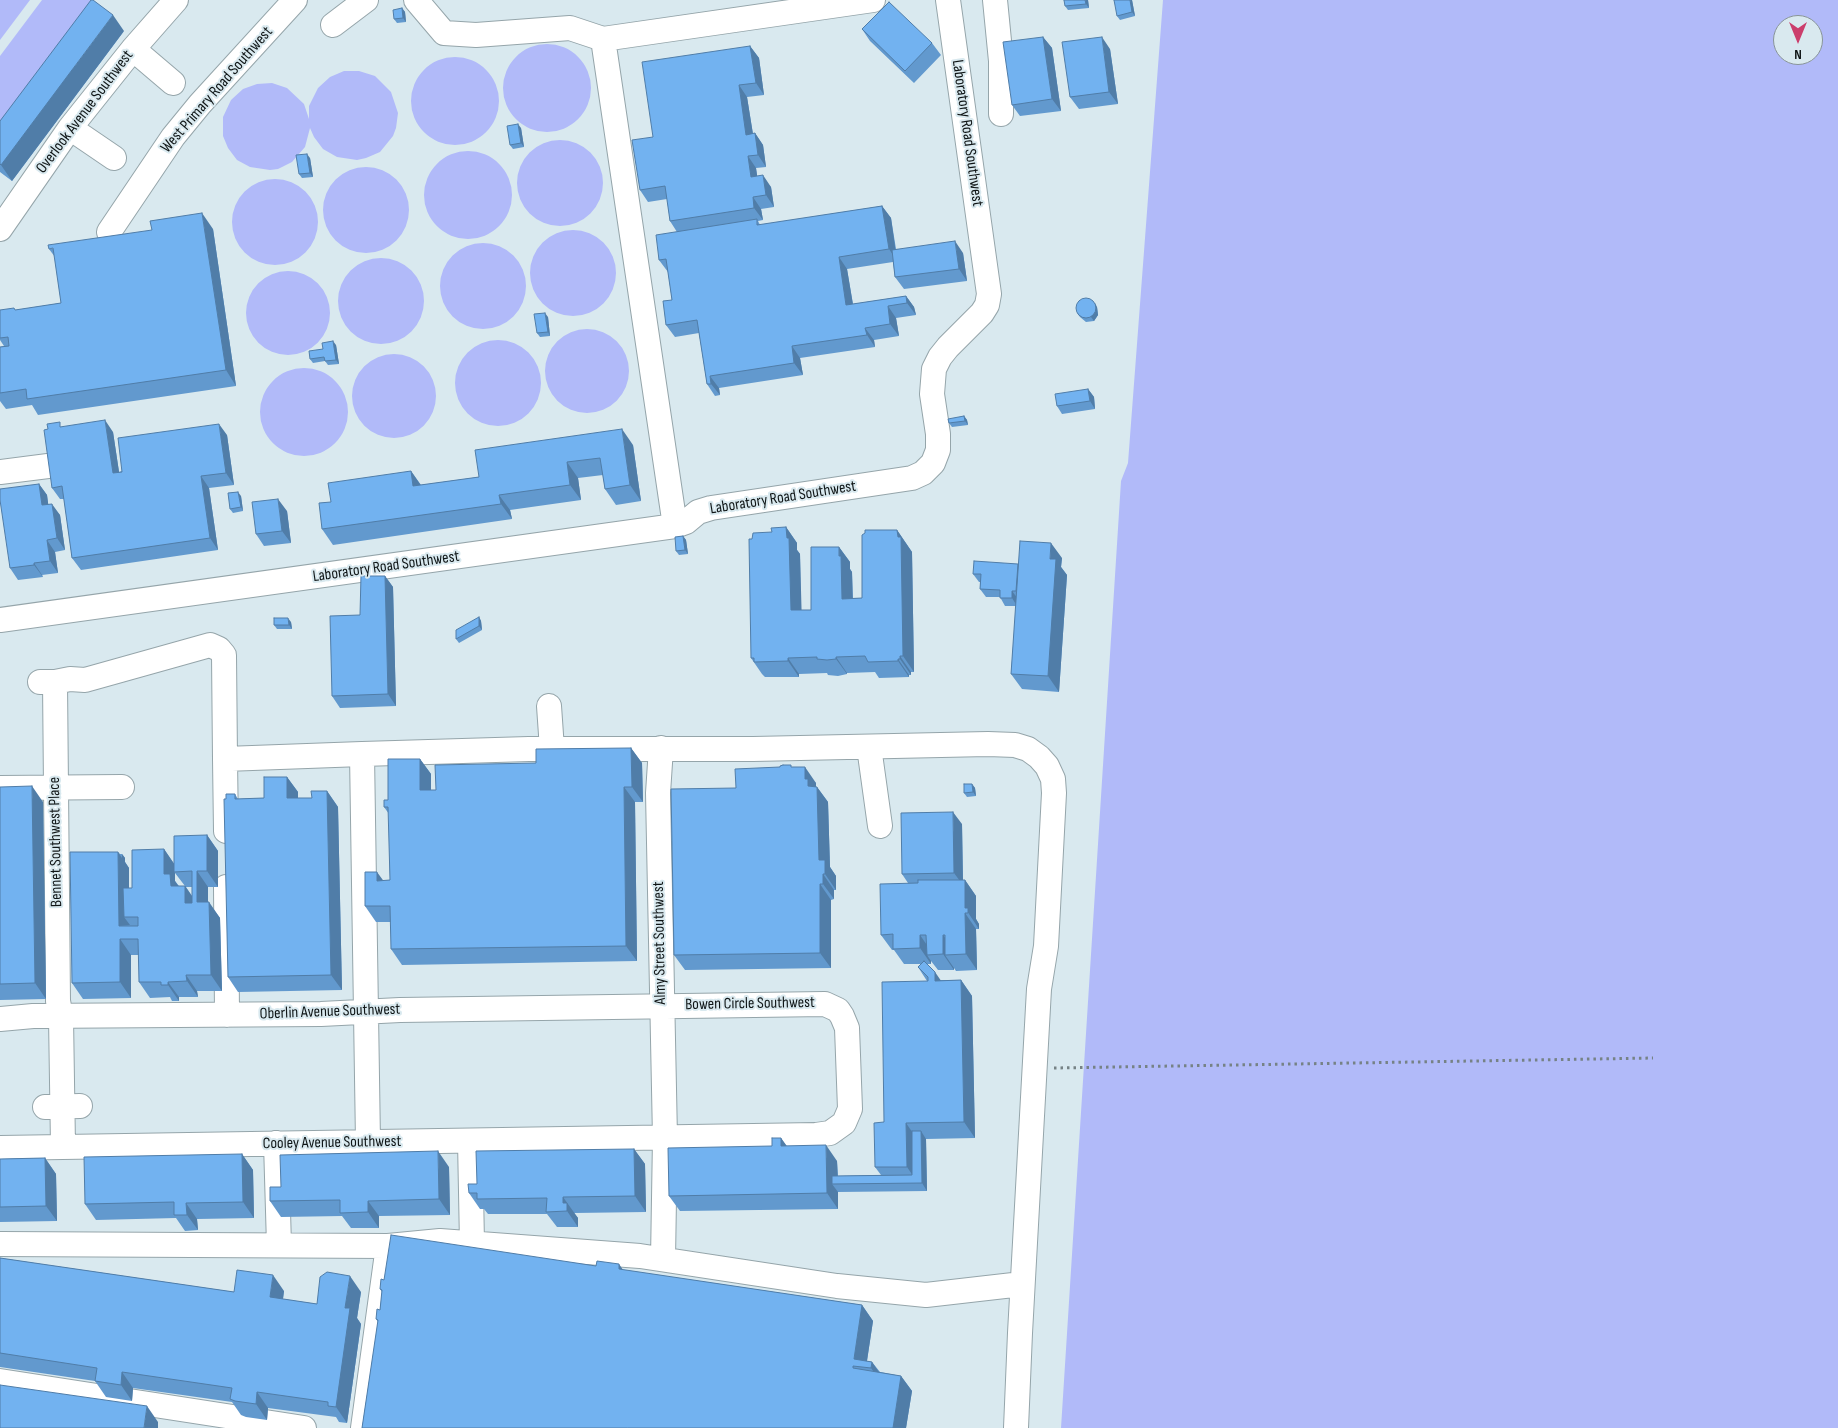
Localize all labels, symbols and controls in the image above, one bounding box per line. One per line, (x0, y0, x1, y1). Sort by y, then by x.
north arrow (1773, 15, 1823, 65)
street label: West Primary Road Southwest (157, 23, 277, 157)
text: N (1794, 46, 1802, 63)
street label: Overlook Avenue Southwest (32, 47, 138, 177)
street label: Laboratory Road Southwest (947, 59, 987, 207)
street label: Laboratory Road Southwest (709, 477, 857, 519)
street label: Laboratory Road Southwest (312, 547, 460, 587)
street label: Bennet Southwest Place (45, 777, 67, 907)
street label: Almy Street Southwest (649, 881, 671, 1005)
street label: Bowen Circle Southwest (685, 993, 815, 1015)
street label: Oberlin Avenue Southwest (259, 1000, 401, 1024)
street label: Cooley Avenue Southwest (263, 1132, 401, 1154)

